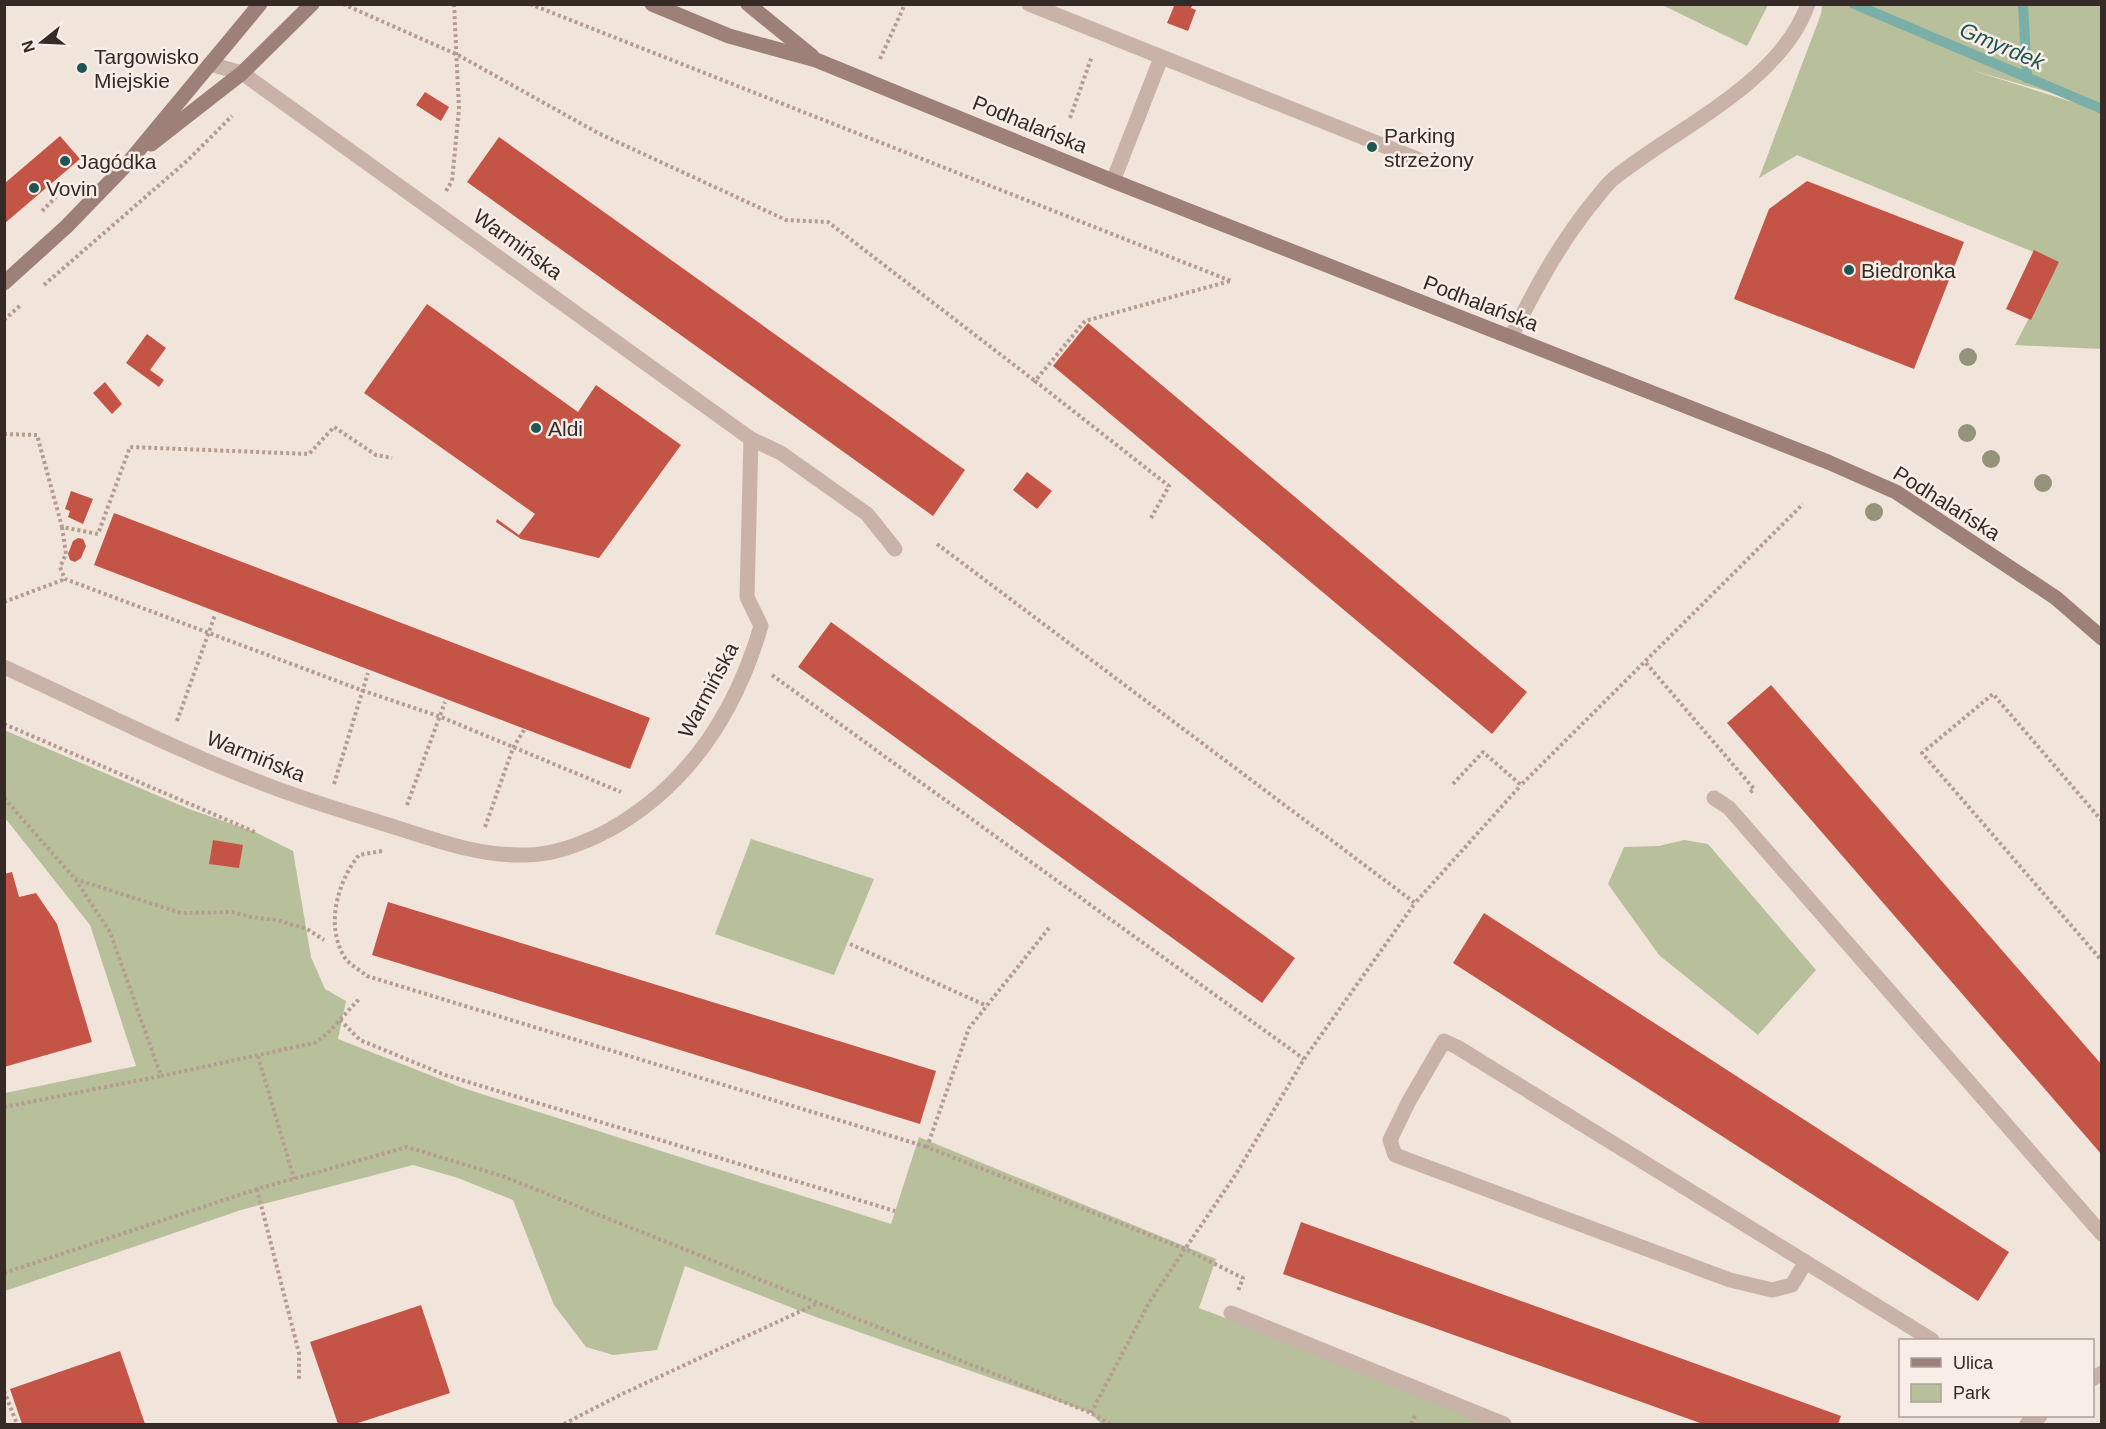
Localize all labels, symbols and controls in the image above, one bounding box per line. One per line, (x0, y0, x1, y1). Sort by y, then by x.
north arrow (12, 12, 72, 72)
water label: Gmyrdek (1956, 17, 2049, 75)
text: N (18, 38, 38, 55)
place label: Targowisko Miejskie (94, 45, 199, 92)
marker: Targowisko Miejskie (75, 61, 89, 75)
street label: Podhalańska (969, 91, 1091, 158)
place label: Parking strzeżony (1384, 124, 1474, 171)
marker: Parking strzeżony (1365, 140, 1379, 154)
place label: Jagódka (77, 150, 157, 173)
marker: Jagódka (58, 154, 72, 168)
place label: Vovin (46, 177, 97, 200)
marker: Vovin (27, 181, 41, 195)
street label: Warmińska (469, 204, 567, 284)
place label: Biedronka (1861, 259, 1956, 282)
marker: Biedronka (1842, 263, 1856, 277)
street label: Podhalańska (1420, 271, 1542, 336)
place label: Aldi (548, 417, 583, 440)
marker: Aldi (529, 421, 543, 435)
street label: Podhalańska (1889, 461, 2005, 545)
street label: Warmińska (673, 638, 743, 741)
street label: Warmińska (203, 726, 309, 786)
legend (1899, 1339, 2094, 1417)
text: Ulica (1953, 1353, 1994, 1373)
text: Park (1953, 1383, 1991, 1403)

